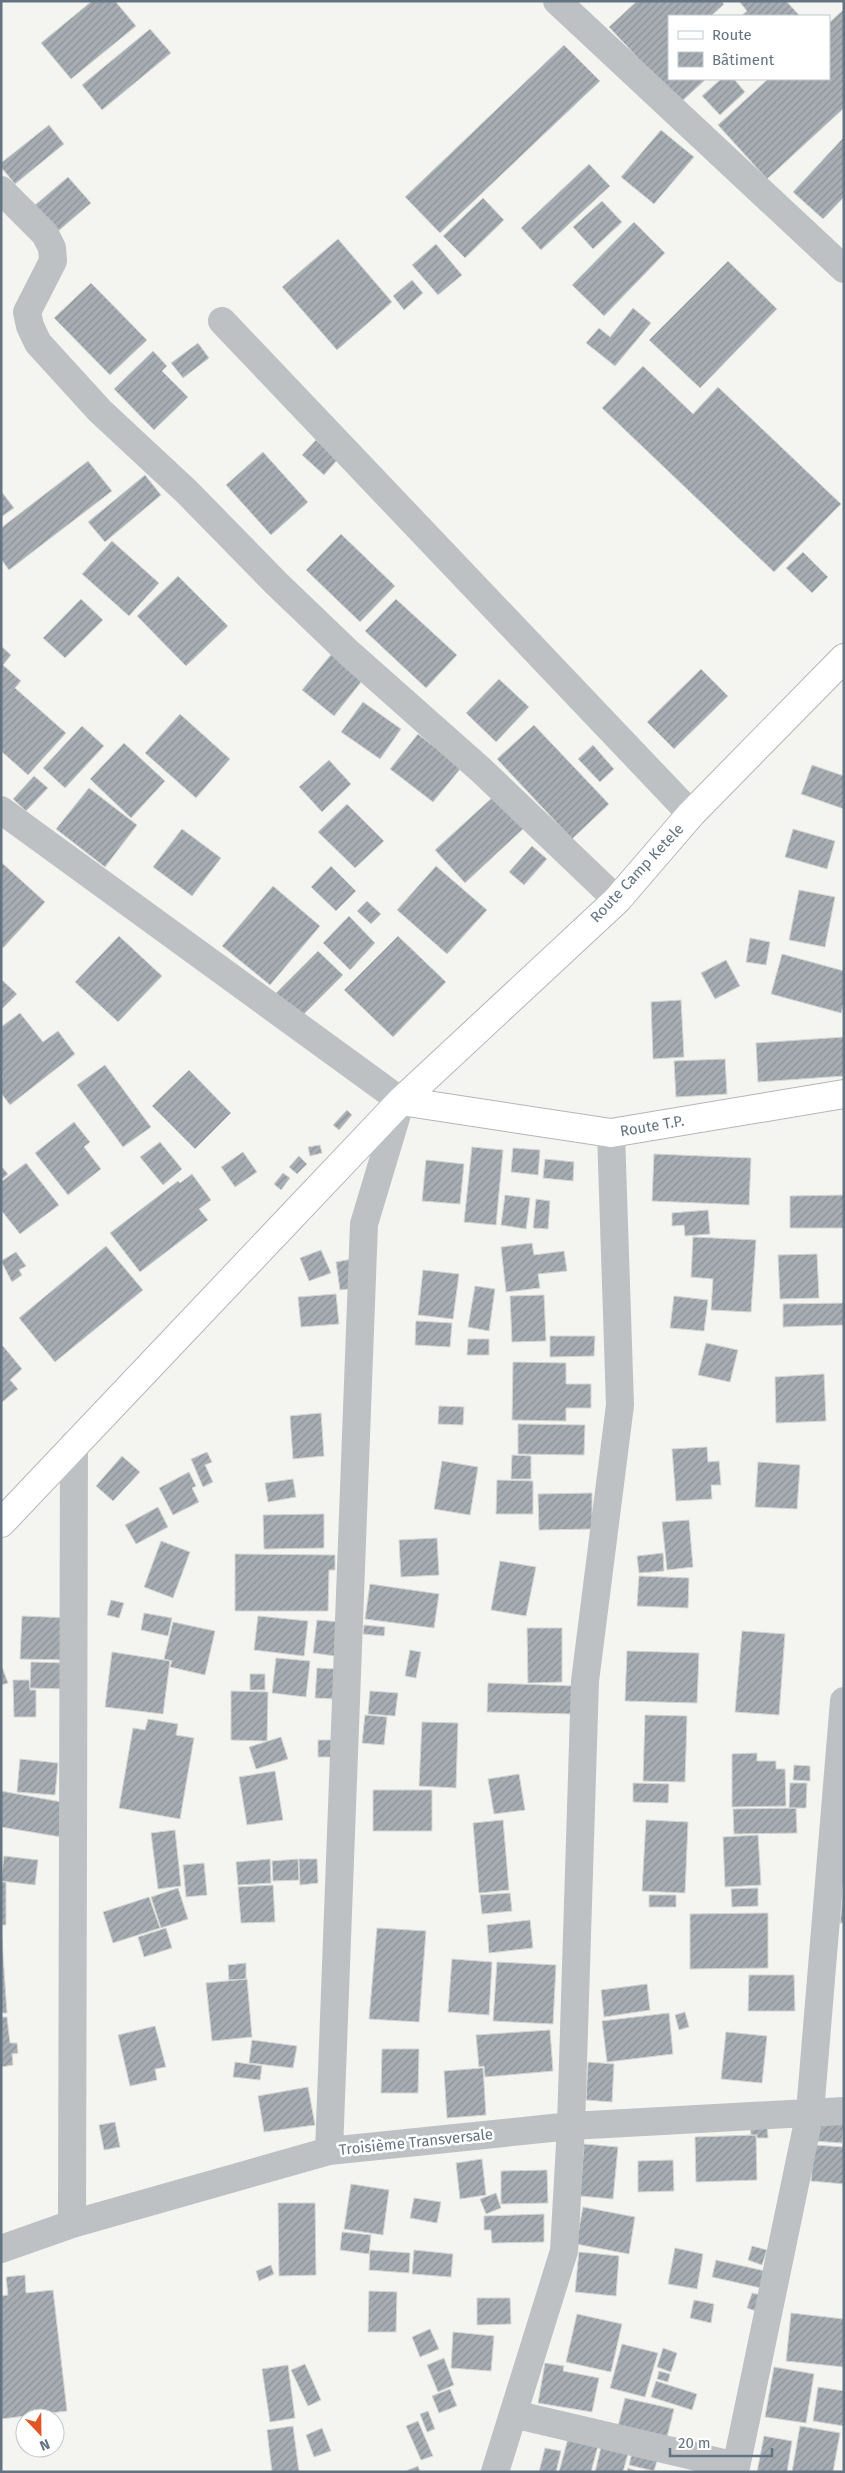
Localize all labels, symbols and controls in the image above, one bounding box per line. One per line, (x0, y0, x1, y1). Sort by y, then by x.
legend (668, 15, 830, 80)
text: Route (712, 26, 752, 44)
text: Bâtiment (712, 51, 775, 69)
street label: Route Camp Ketele (587, 820, 687, 926)
street label: Route T.P. (619, 1112, 685, 1140)
street label: Troisième Transversale (338, 2125, 494, 2159)
north arrow (15, 2408, 65, 2458)
scale bar (670, 2426, 772, 2458)
text: 20 m (678, 2434, 711, 2452)
text: N (37, 2435, 52, 2454)

